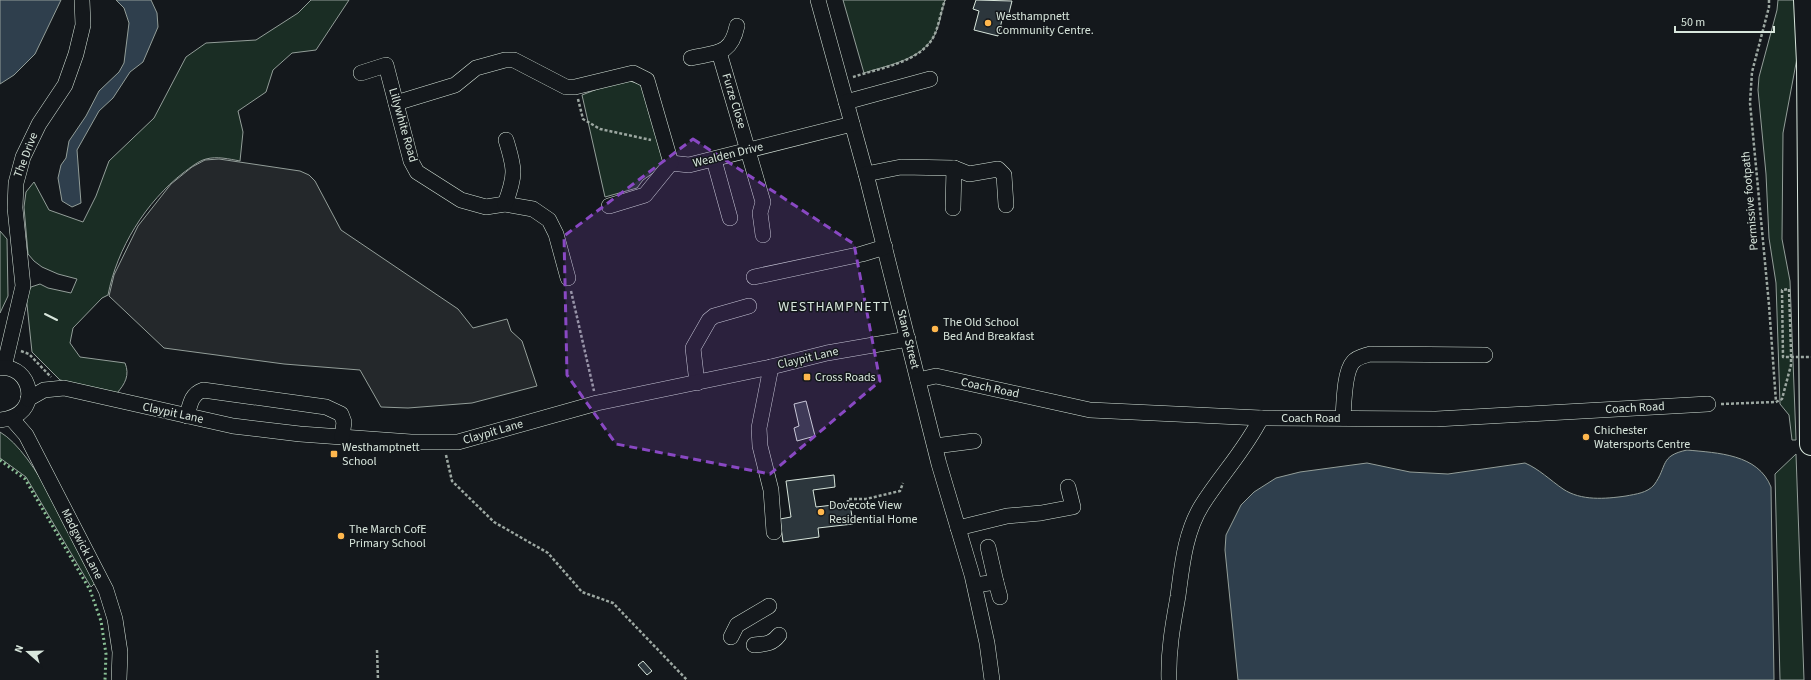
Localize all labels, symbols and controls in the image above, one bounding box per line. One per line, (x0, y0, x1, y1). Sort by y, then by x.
place label: Westhampnett Community Centre. (996, 8, 1094, 39)
scale bar (1675, 8, 1774, 34)
text: 50 m (1681, 14, 1705, 31)
marker: Westhampnett Community Centre. (983, 18, 993, 28)
street label: Furze Close (718, 71, 750, 131)
street label: Lillywhite Road (384, 86, 422, 164)
street label: The Drive (10, 130, 42, 180)
street label: Wealden Drive (691, 138, 765, 172)
street label: Permissive footpath (1737, 151, 1763, 251)
district label: WESTHAMPNETT (778, 297, 890, 317)
street label: Stane Street (892, 307, 924, 371)
place label: The Old School Bed And Breakfast (943, 314, 1034, 345)
marker: The Old School Bed And Breakfast (930, 324, 940, 334)
street label: Claypit Lane (776, 343, 840, 373)
place label: Cross Roads (815, 369, 876, 386)
marker: Cross Roads (802, 372, 812, 382)
street label: Coach Road (959, 374, 1021, 402)
street label: Claypit Lane (141, 398, 205, 428)
street label: Coach Road (1605, 398, 1665, 418)
street label: Coach Road (1281, 410, 1341, 427)
street label: Claypit Lane (461, 415, 525, 449)
place label: Chichester Watersports Centre (1594, 422, 1690, 453)
marker: Chichester Watersports Centre (1581, 432, 1591, 442)
place label: Westhamptnett School (342, 439, 420, 470)
marker: Westhamptnett School (329, 449, 339, 459)
place label: Dovecote View Residential Home (829, 497, 918, 528)
street label: Madgwick Lane (57, 506, 107, 582)
marker: Dovecote View Residential Home (816, 507, 826, 517)
place label: The March CofE Primary School (349, 521, 427, 552)
marker: The March CofE Primary School (336, 531, 346, 541)
north arrow (8, 632, 48, 672)
text: N (11, 643, 27, 655)

